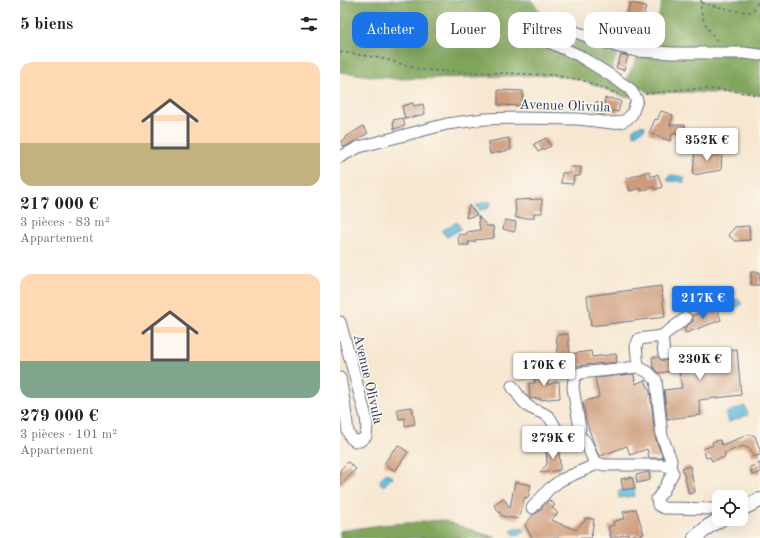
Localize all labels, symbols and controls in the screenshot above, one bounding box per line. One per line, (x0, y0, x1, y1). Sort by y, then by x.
chip: Acheter (352, 12, 428, 48)
chip: Louer (436, 12, 500, 48)
chip: Filtres (508, 12, 576, 48)
chip: Nouveau (584, 12, 665, 48)
icon: filters (298, 13, 320, 35)
text: 5 biens (20, 16, 73, 33)
icon: home (134, 88, 206, 160)
street label: Avenue Olivula (519, 97, 611, 115)
pin: 352K € (674, 128, 740, 162)
text: 352K € (685, 134, 729, 147)
text: 217 000 € (20, 196, 99, 213)
text: 3 pièces · 83 m² (20, 216, 110, 229)
text: Appartement (20, 232, 94, 245)
pin: 217K € (670, 286, 736, 320)
text: 217K € (681, 292, 725, 305)
icon: home (134, 300, 206, 372)
street label: Avenue Olivula (351, 333, 385, 425)
pin: 230K € (667, 347, 733, 381)
pin: 170K € (511, 353, 577, 387)
text: 230K € (678, 353, 722, 366)
text: 170K € (522, 359, 566, 372)
text: 279 000 € (20, 408, 99, 425)
pin: 279K € (520, 426, 586, 460)
text: 3 pièces · 101 m² (20, 428, 117, 441)
text: 279K € (531, 432, 575, 445)
text: Appartement (20, 444, 94, 457)
map controls (712, 490, 748, 526)
button: locate (712, 490, 748, 526)

